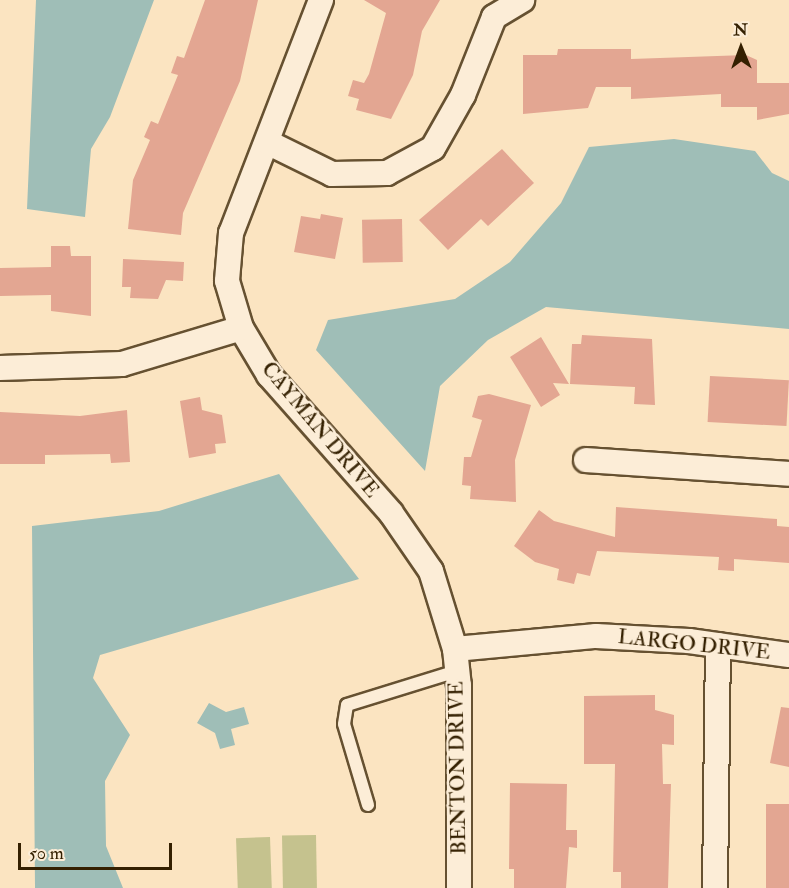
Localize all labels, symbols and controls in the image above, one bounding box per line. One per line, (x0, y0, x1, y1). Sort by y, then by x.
north arrow (711, 18, 771, 78)
text: N (733, 20, 748, 40)
street label: CAYMAN DRIVE (256, 357, 384, 503)
street label: LARGO DRIVE (617, 624, 771, 666)
street label: BENTON DRIVE (444, 681, 472, 855)
scale bar (21, 831, 176, 869)
text: 50 m (29, 842, 64, 865)

